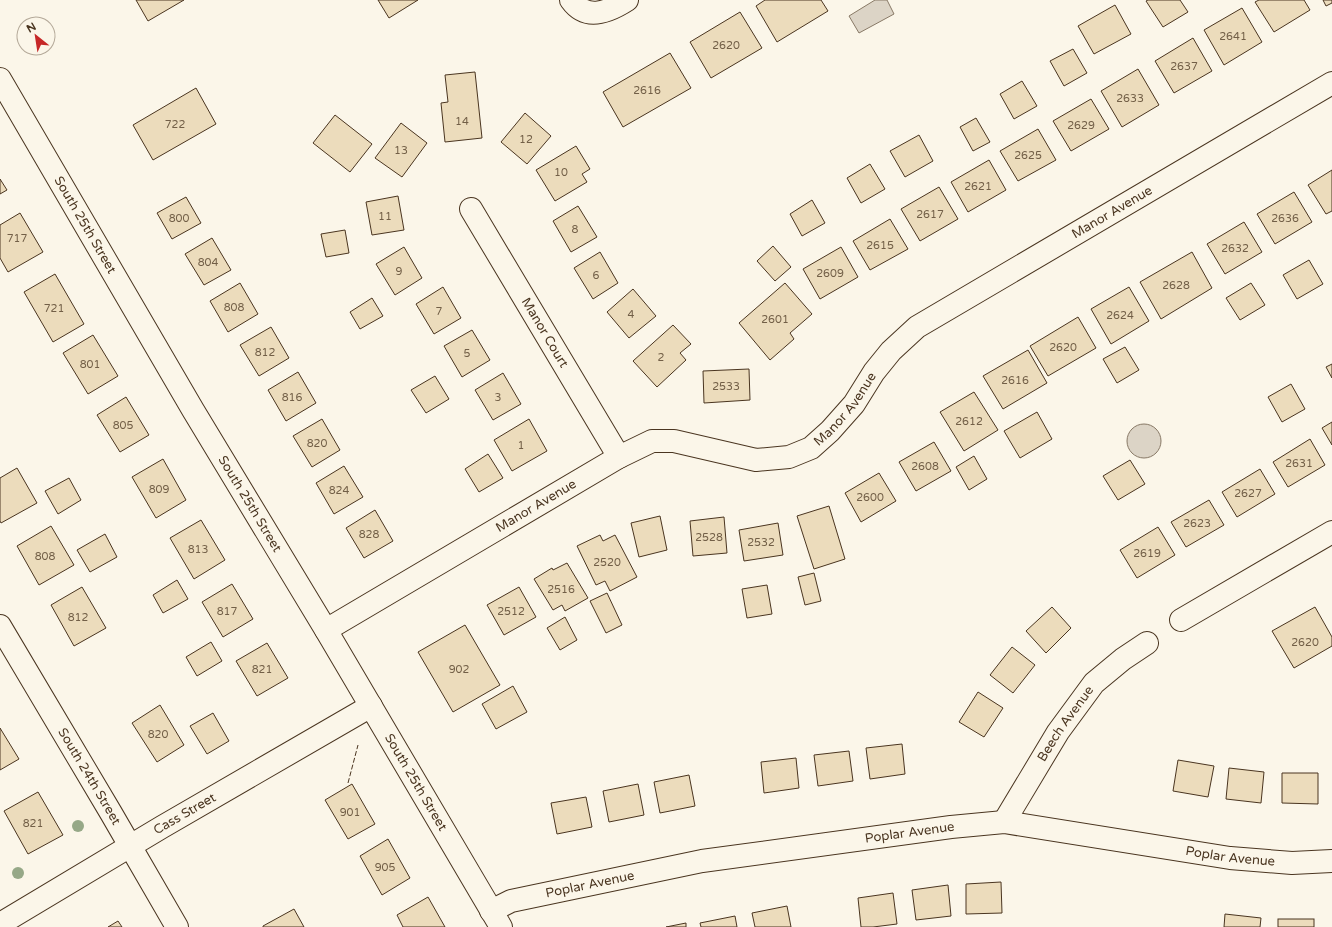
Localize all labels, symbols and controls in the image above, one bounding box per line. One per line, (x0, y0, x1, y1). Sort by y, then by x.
north arrow (16, 16, 56, 56)
text: N (24, 20, 38, 36)
house number: 2641 (1219, 30, 1247, 43)
house number: 2620 (712, 39, 740, 52)
house number: 2637 (1170, 60, 1198, 73)
house number: 2616 (633, 84, 661, 97)
house number: 2633 (1116, 92, 1144, 105)
house number: 14 (455, 115, 469, 128)
house number: 722 (165, 118, 185, 131)
house number: 2629 (1067, 119, 1095, 132)
house number: 12 (519, 133, 533, 146)
house number: 13 (394, 144, 408, 157)
house number: 2625 (1014, 149, 1042, 162)
house number: 10 (554, 166, 568, 179)
street label: South 25th Street (51, 173, 120, 277)
house number: 2621 (964, 180, 992, 193)
street label: Manor Avenue (1069, 182, 1155, 242)
house number: 2617 (916, 208, 944, 221)
house number: 11 (378, 210, 392, 223)
house number: 800 (169, 212, 189, 225)
house number: 2636 (1271, 212, 1299, 225)
house number: 8 (572, 223, 579, 236)
house number: 717 (7, 232, 27, 245)
house number: 2615 (866, 239, 894, 252)
house number: 2632 (1221, 242, 1249, 255)
house number: 804 (198, 256, 218, 269)
house number: 9 (396, 265, 403, 278)
house number: 2609 (816, 267, 844, 280)
house number: 6 (593, 269, 600, 282)
house number: 2628 (1162, 279, 1190, 292)
street label: Manor Court (518, 295, 572, 371)
house number: 808 (224, 301, 244, 314)
house number: 721 (44, 302, 64, 315)
house number: 7 (436, 305, 443, 318)
house number: 4 (628, 308, 635, 321)
house number: 2624 (1106, 309, 1134, 322)
house number: 2601 (761, 313, 789, 326)
house number: 2620 (1049, 341, 1077, 354)
house number: 812 (255, 346, 275, 359)
house number: 5 (464, 347, 471, 360)
house number: 2 (658, 351, 665, 364)
house number: 801 (80, 358, 100, 371)
street label: Manor Avenue (811, 369, 880, 450)
house number: 2616 (1001, 374, 1029, 387)
house number: 2533 (712, 380, 740, 393)
house number: 816 (282, 391, 302, 404)
house number: 3 (495, 391, 502, 404)
house number: 2612 (955, 415, 983, 428)
house number: 805 (113, 419, 133, 432)
house number: 820 (307, 437, 327, 450)
house number: 1 (518, 439, 524, 452)
street label: South 25th Street (215, 453, 285, 555)
house number: 2631 (1285, 457, 1313, 470)
house number: 2608 (911, 460, 939, 473)
street label: Manor Avenue (493, 476, 579, 536)
house number: 809 (149, 483, 169, 496)
house number: 824 (329, 484, 349, 497)
house number: 2627 (1234, 487, 1262, 500)
house number: 2600 (856, 491, 884, 504)
house number: 2623 (1183, 517, 1211, 530)
house number: 828 (359, 528, 379, 541)
house number: 2528 (695, 531, 723, 544)
house number: 2532 (747, 536, 775, 549)
house number: 813 (188, 543, 208, 556)
house number: 2619 (1133, 547, 1161, 560)
house number: 808 (35, 550, 55, 563)
house number: 2520 (593, 556, 621, 569)
house number: 2516 (547, 583, 575, 596)
house number: 817 (217, 605, 237, 618)
house number: 2512 (497, 605, 525, 618)
house number: 812 (68, 611, 88, 624)
house number: 2620 (1291, 636, 1319, 649)
house number: 821 (252, 663, 272, 676)
house number: 902 (449, 663, 469, 676)
street label: Beech Avenue (1034, 683, 1097, 765)
street label: South 24th Street (54, 725, 124, 828)
house number: 820 (148, 728, 168, 741)
street label: South 25th Street (381, 731, 451, 834)
street label: Cass Street (151, 790, 219, 838)
house number: 901 (340, 806, 360, 819)
house number: 821 (23, 817, 43, 830)
street label: Poplar Avenue (864, 819, 955, 847)
street label: Poplar Avenue (1184, 843, 1276, 870)
house number: 905 (375, 861, 395, 874)
street label: Poplar Avenue (544, 867, 636, 902)

